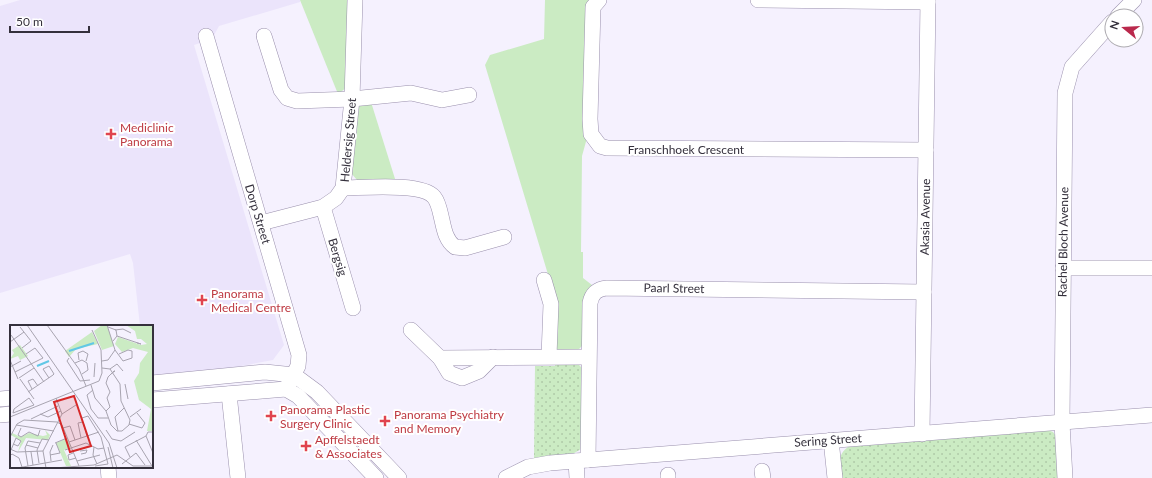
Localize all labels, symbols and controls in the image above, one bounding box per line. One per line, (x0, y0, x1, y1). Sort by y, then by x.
scale bar (10, 8, 89, 34)
north arrow (1104, 8, 1144, 48)
text: 50 m (16, 14, 43, 29)
text: N (1107, 19, 1122, 31)
street label: Heldersig Street (337, 97, 359, 183)
place label: Mediclinic Panorama (120, 120, 174, 149)
marker: Mediclinic Panorama (105, 128, 117, 140)
street label: Franschhoek Crescent (628, 142, 745, 157)
street label: Akasia Avenue (917, 179, 933, 255)
street label: Dorp Street (242, 182, 274, 246)
street label: Rachel Bloch Avenue (1055, 187, 1071, 297)
street label: Bergsig (325, 236, 351, 278)
street label: Paarl Street (643, 280, 705, 296)
place label: Panorama Medical Centre (211, 286, 291, 315)
marker: Panorama Medical Centre (196, 294, 208, 306)
inset map (10, 325, 153, 468)
place label: Panorama Plastic Surgery Clinic (280, 402, 370, 431)
place label: Panorama Psychiatry and Memory (394, 407, 505, 436)
marker: Panorama Plastic Surgery Clinic (265, 410, 277, 422)
marker: Panorama Psychiatry and Memory (379, 415, 391, 427)
street label: Sering Street (794, 430, 863, 450)
place label: Apffelstaedt & Associates (315, 432, 382, 461)
marker: Apffelstaedt & Associates (300, 440, 312, 452)

